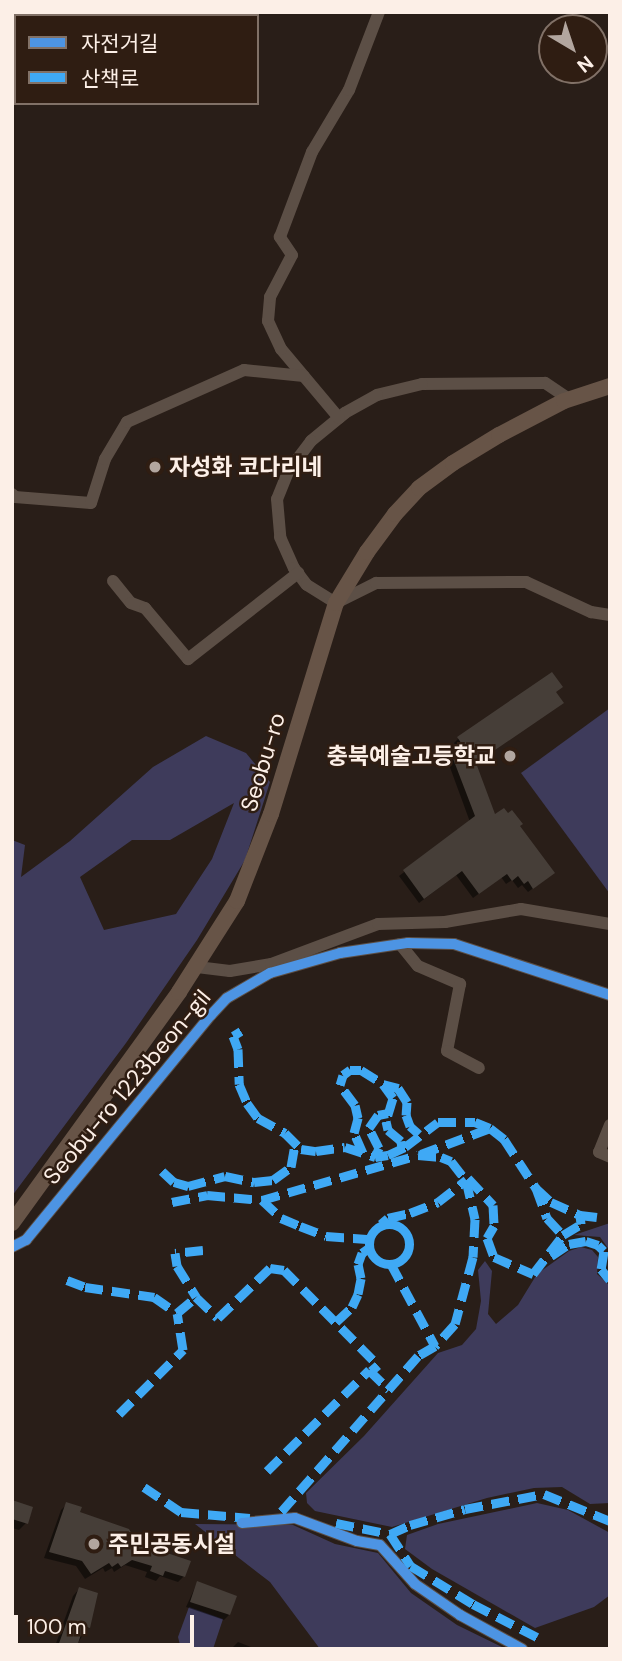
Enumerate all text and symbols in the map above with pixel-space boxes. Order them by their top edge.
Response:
legend [14,14,259,105]
north arrow [538,14,608,84]
text: 자전거길 [81,30,158,58]
text: N [572,50,599,78]
text: 산책로 [81,65,139,93]
place label: 자성화 코다리네 [169,453,323,481]
marker: 자성화 코다리네 [147,459,163,475]
street label: Seobu-ro [235,709,291,815]
place label: 충북예술고등학교 [327,742,496,770]
marker: 충북예술고등학교 [502,748,518,764]
street label: Seobu-ro 1223beon-gil [38,984,216,1190]
place label: 주민공동시설 [108,1530,235,1558]
marker: 주민공동시설 [86,1536,102,1552]
scale bar [18,1602,198,1646]
text: 100 m [27,1613,87,1641]

